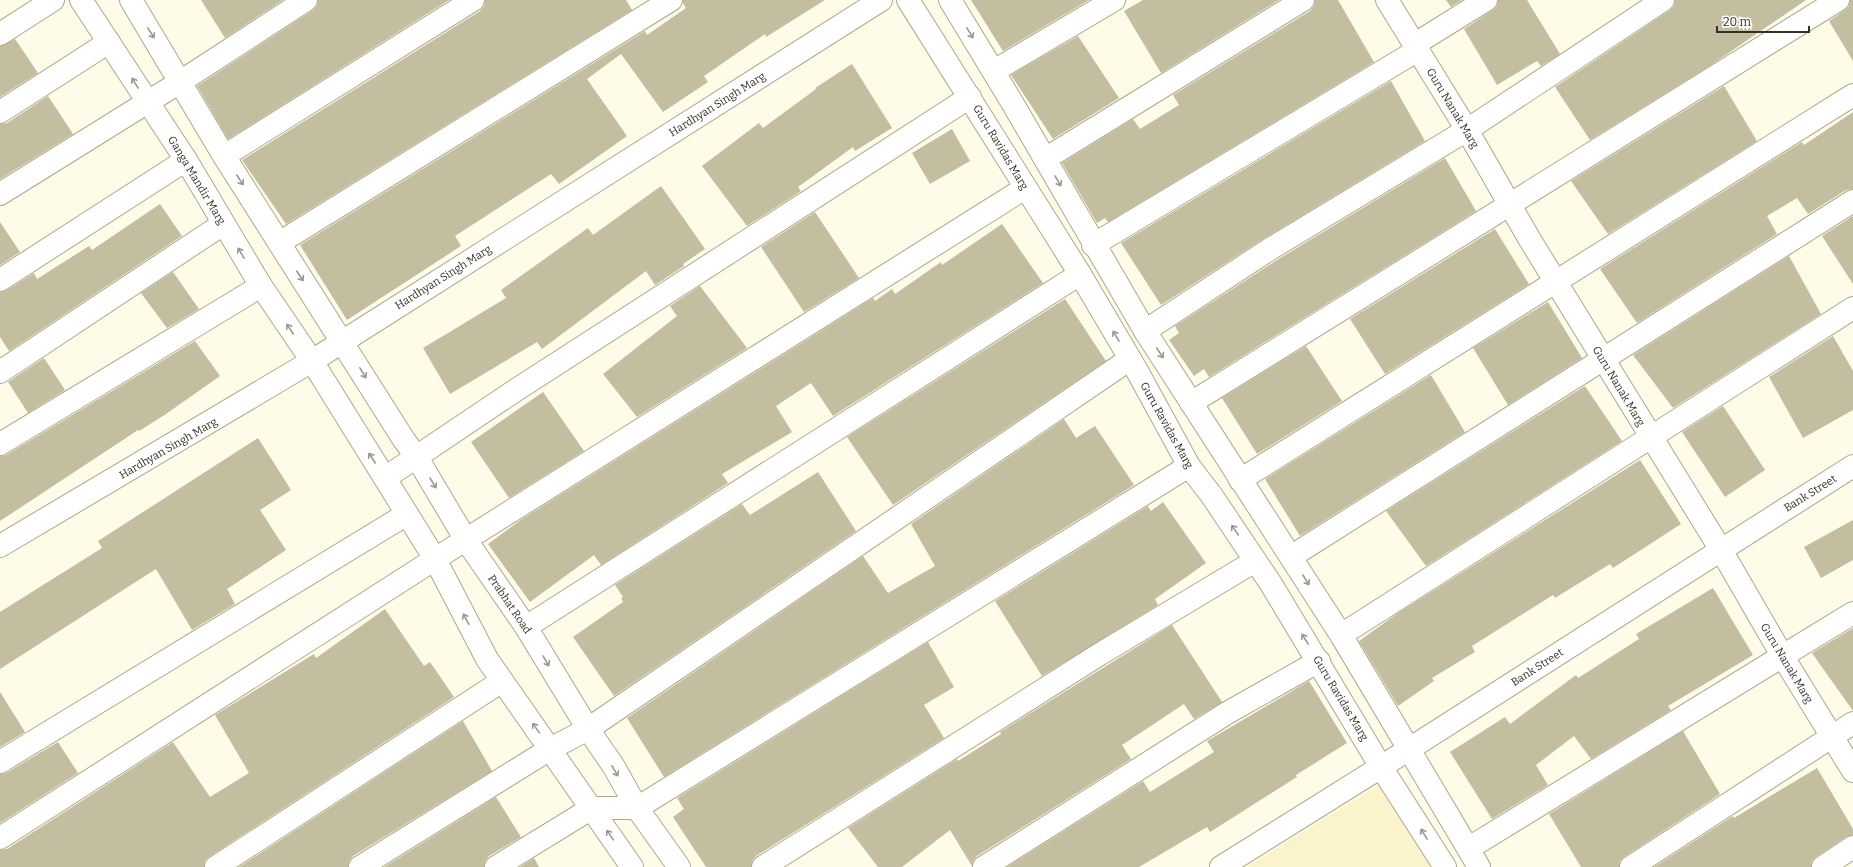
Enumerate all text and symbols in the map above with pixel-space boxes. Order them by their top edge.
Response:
scale bar [1717,8,1809,34]
text: 20 m [1723,15,1752,29]
one-way arrow [147,27,155,38]
one-way arrow [967,27,975,39]
street label: Guru Nanak Marg [1424,66,1482,151]
street label: Hardhyan Singh Marg [667,70,768,139]
one-way arrow [131,78,139,89]
street label: Guru Ravidas Marg [970,102,1031,192]
street label: Ganga Mandir Marg [165,134,228,227]
one-way arrow [237,174,245,186]
one-way arrow [1054,175,1062,187]
street label: Hardhyan Singh Marg [393,243,494,312]
one-way arrow [236,247,244,259]
one-way arrow [296,270,305,281]
one-way arrow [286,323,294,334]
one-way arrow [1112,330,1120,342]
street label: Guru Nanak Marg [1590,344,1648,429]
one-way arrow [1156,347,1164,359]
one-way arrow [359,367,367,378]
street label: Guru Ravidas Marg [1137,380,1196,471]
street label: Hardhyan Singh Marg [117,415,220,482]
one-way arrow [368,453,376,464]
street label: Bank Street [1782,472,1839,515]
one-way arrow [429,477,437,489]
one-way arrow [1231,525,1239,536]
street label: Prabhat Road [485,572,534,637]
one-way arrow [1303,574,1311,586]
one-way arrow [462,613,470,625]
street label: Guru Nanak Marg [1758,621,1816,706]
one-way arrow [1301,633,1309,645]
street label: Bank Street [1509,646,1566,689]
street label: Guru Ravidas Marg [1310,653,1371,743]
one-way arrow [542,655,550,666]
one-way arrow [531,723,540,734]
one-way arrow [612,765,620,777]
one-way arrow [1420,829,1428,840]
one-way arrow [606,830,614,841]

